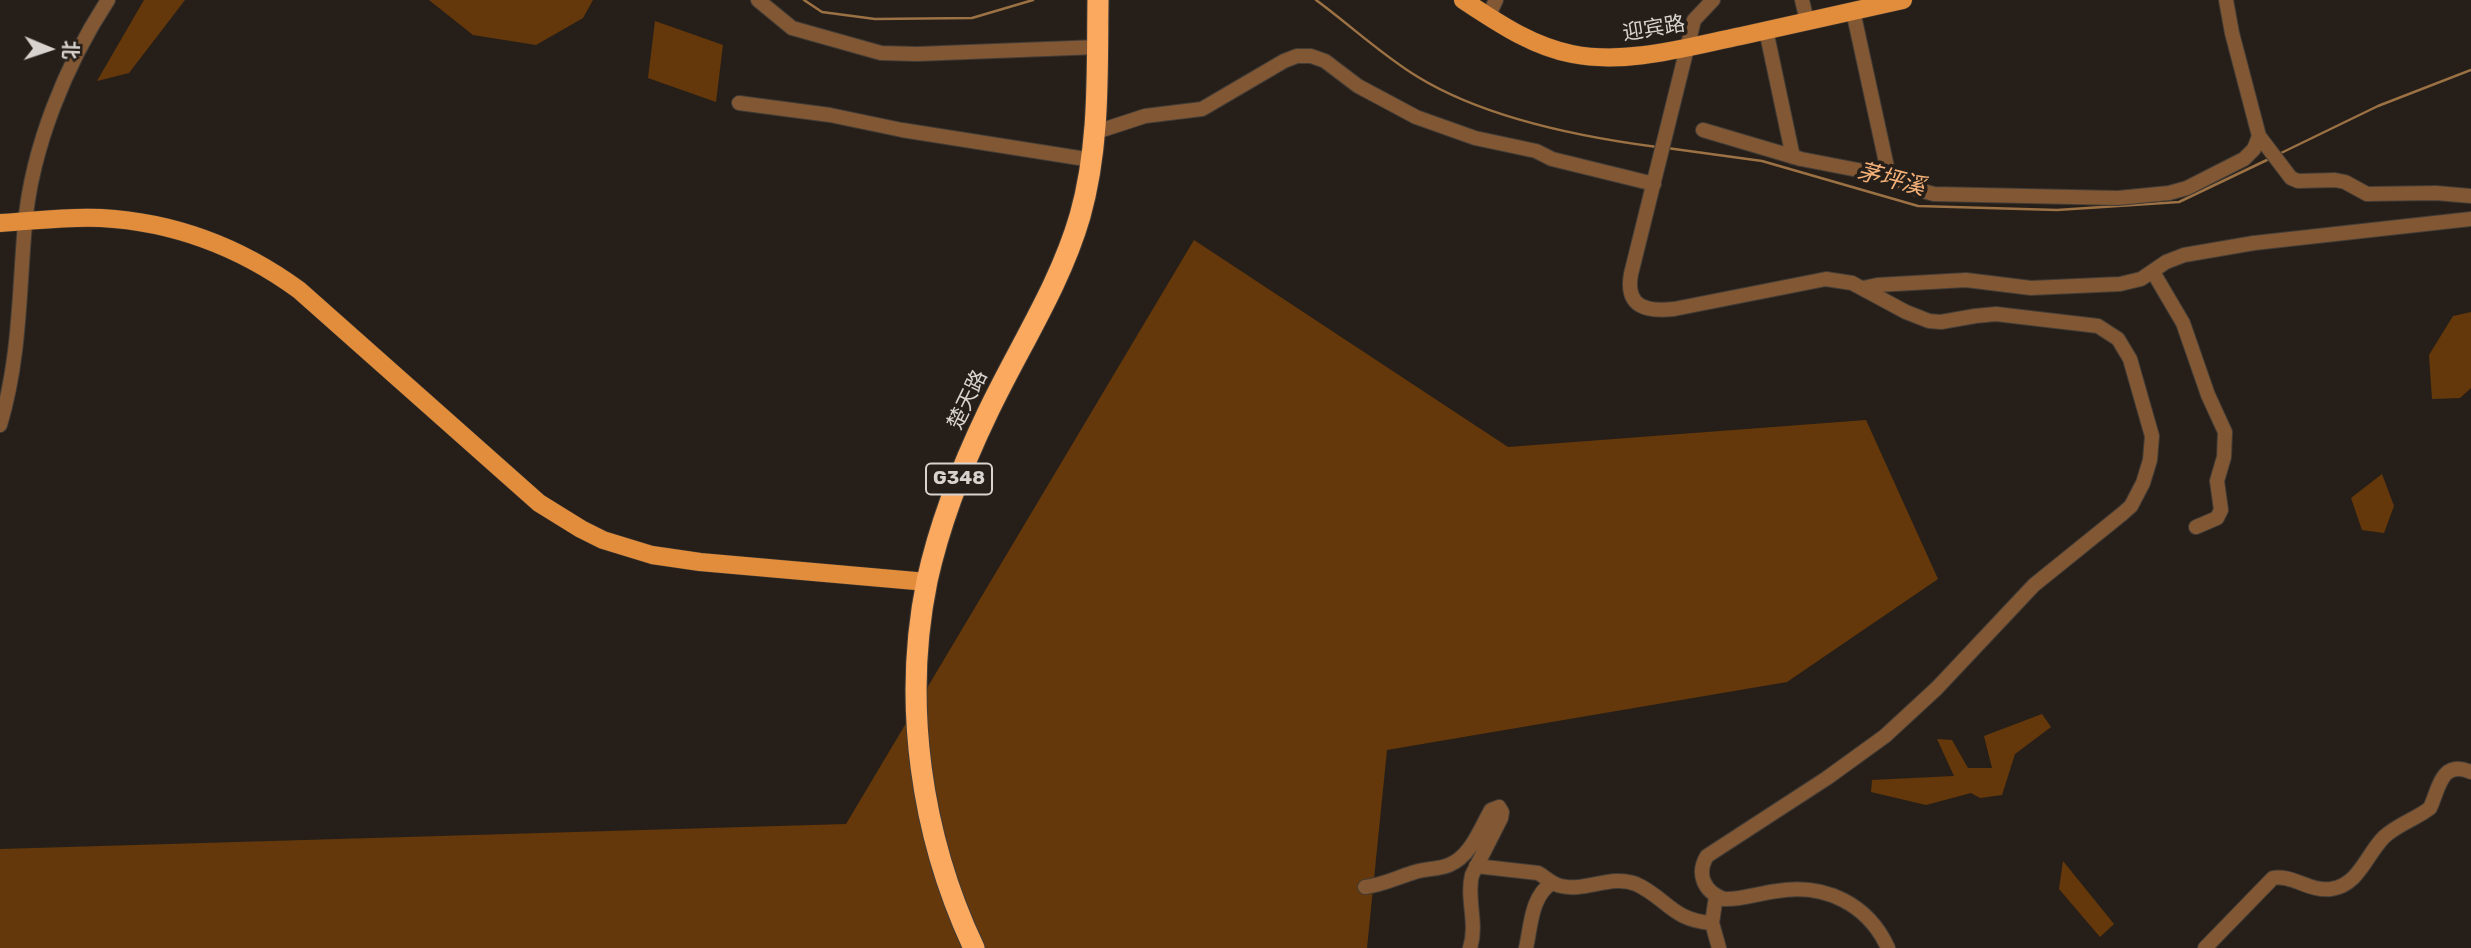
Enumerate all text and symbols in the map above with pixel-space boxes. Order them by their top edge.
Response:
street label: 迎宾路 [1621,12,1687,46]
north arrow [14,14,84,84]
text: 北 [59,40,82,60]
water label: 茅坪溪 [1854,158,1928,202]
street label: 楚天路 [943,366,993,434]
road number: G348 [926,464,992,494]

